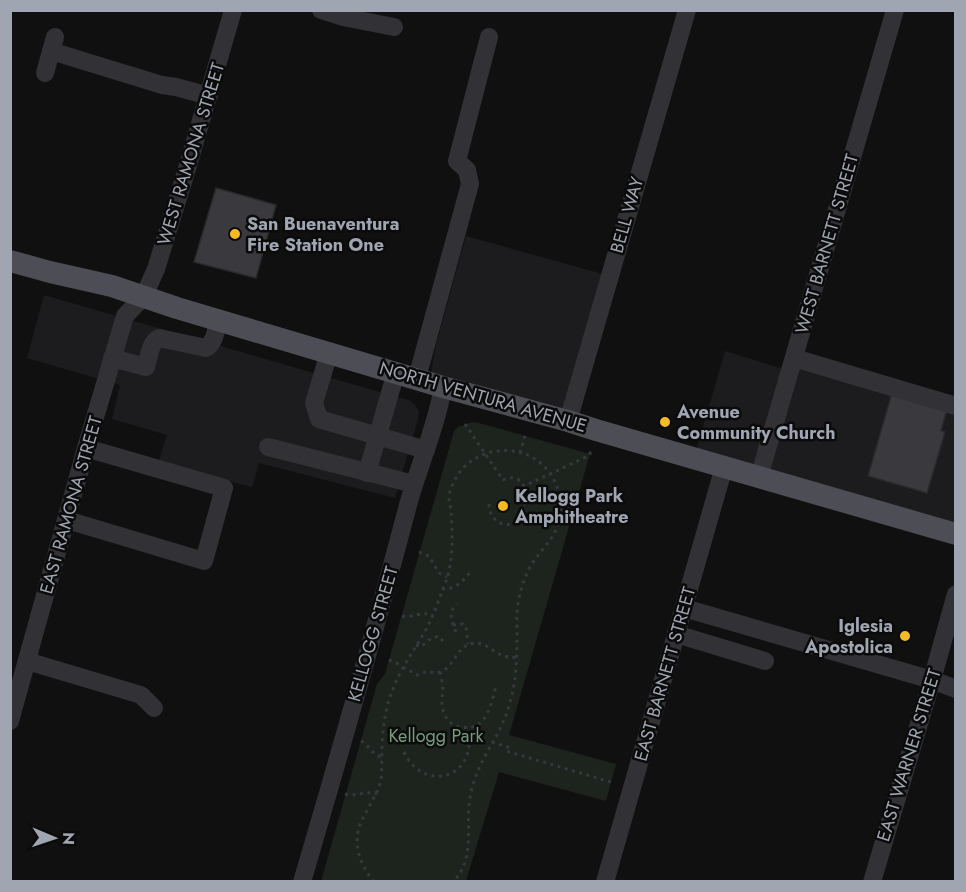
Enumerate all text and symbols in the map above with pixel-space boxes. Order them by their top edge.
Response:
street label: WEST RAMONA STREET [151,59,231,249]
street label: WEST BARNETT STREET [789,150,865,337]
street label: BELL WAY [604,173,651,256]
place label: San Buenaventura Fire Station One [247,211,399,258]
marker: San Buenaventura Fire Station One [228,227,242,241]
street label: NORTH VENTURA AVENUE [376,355,590,439]
place label: Avenue Community Church [676,399,835,446]
street label: EAST RAMONA STREET [33,412,109,597]
marker: Avenue Community Church [658,415,672,429]
place label: Kellogg Park Amphitheatre [514,483,628,530]
marker: Kellogg Park Amphitheatre [496,499,510,513]
street label: KELLOGG STREET [341,563,405,705]
street label: EAST BARNETT STREET [628,583,702,764]
place label: Iglesia Apostolica [804,613,893,660]
marker: Iglesia Apostolica [898,629,912,643]
street label: EAST WARNER STREET [870,665,948,844]
park label: Kellogg Park [388,723,484,749]
north arrow [24,808,84,868]
text: N [57,832,80,845]

